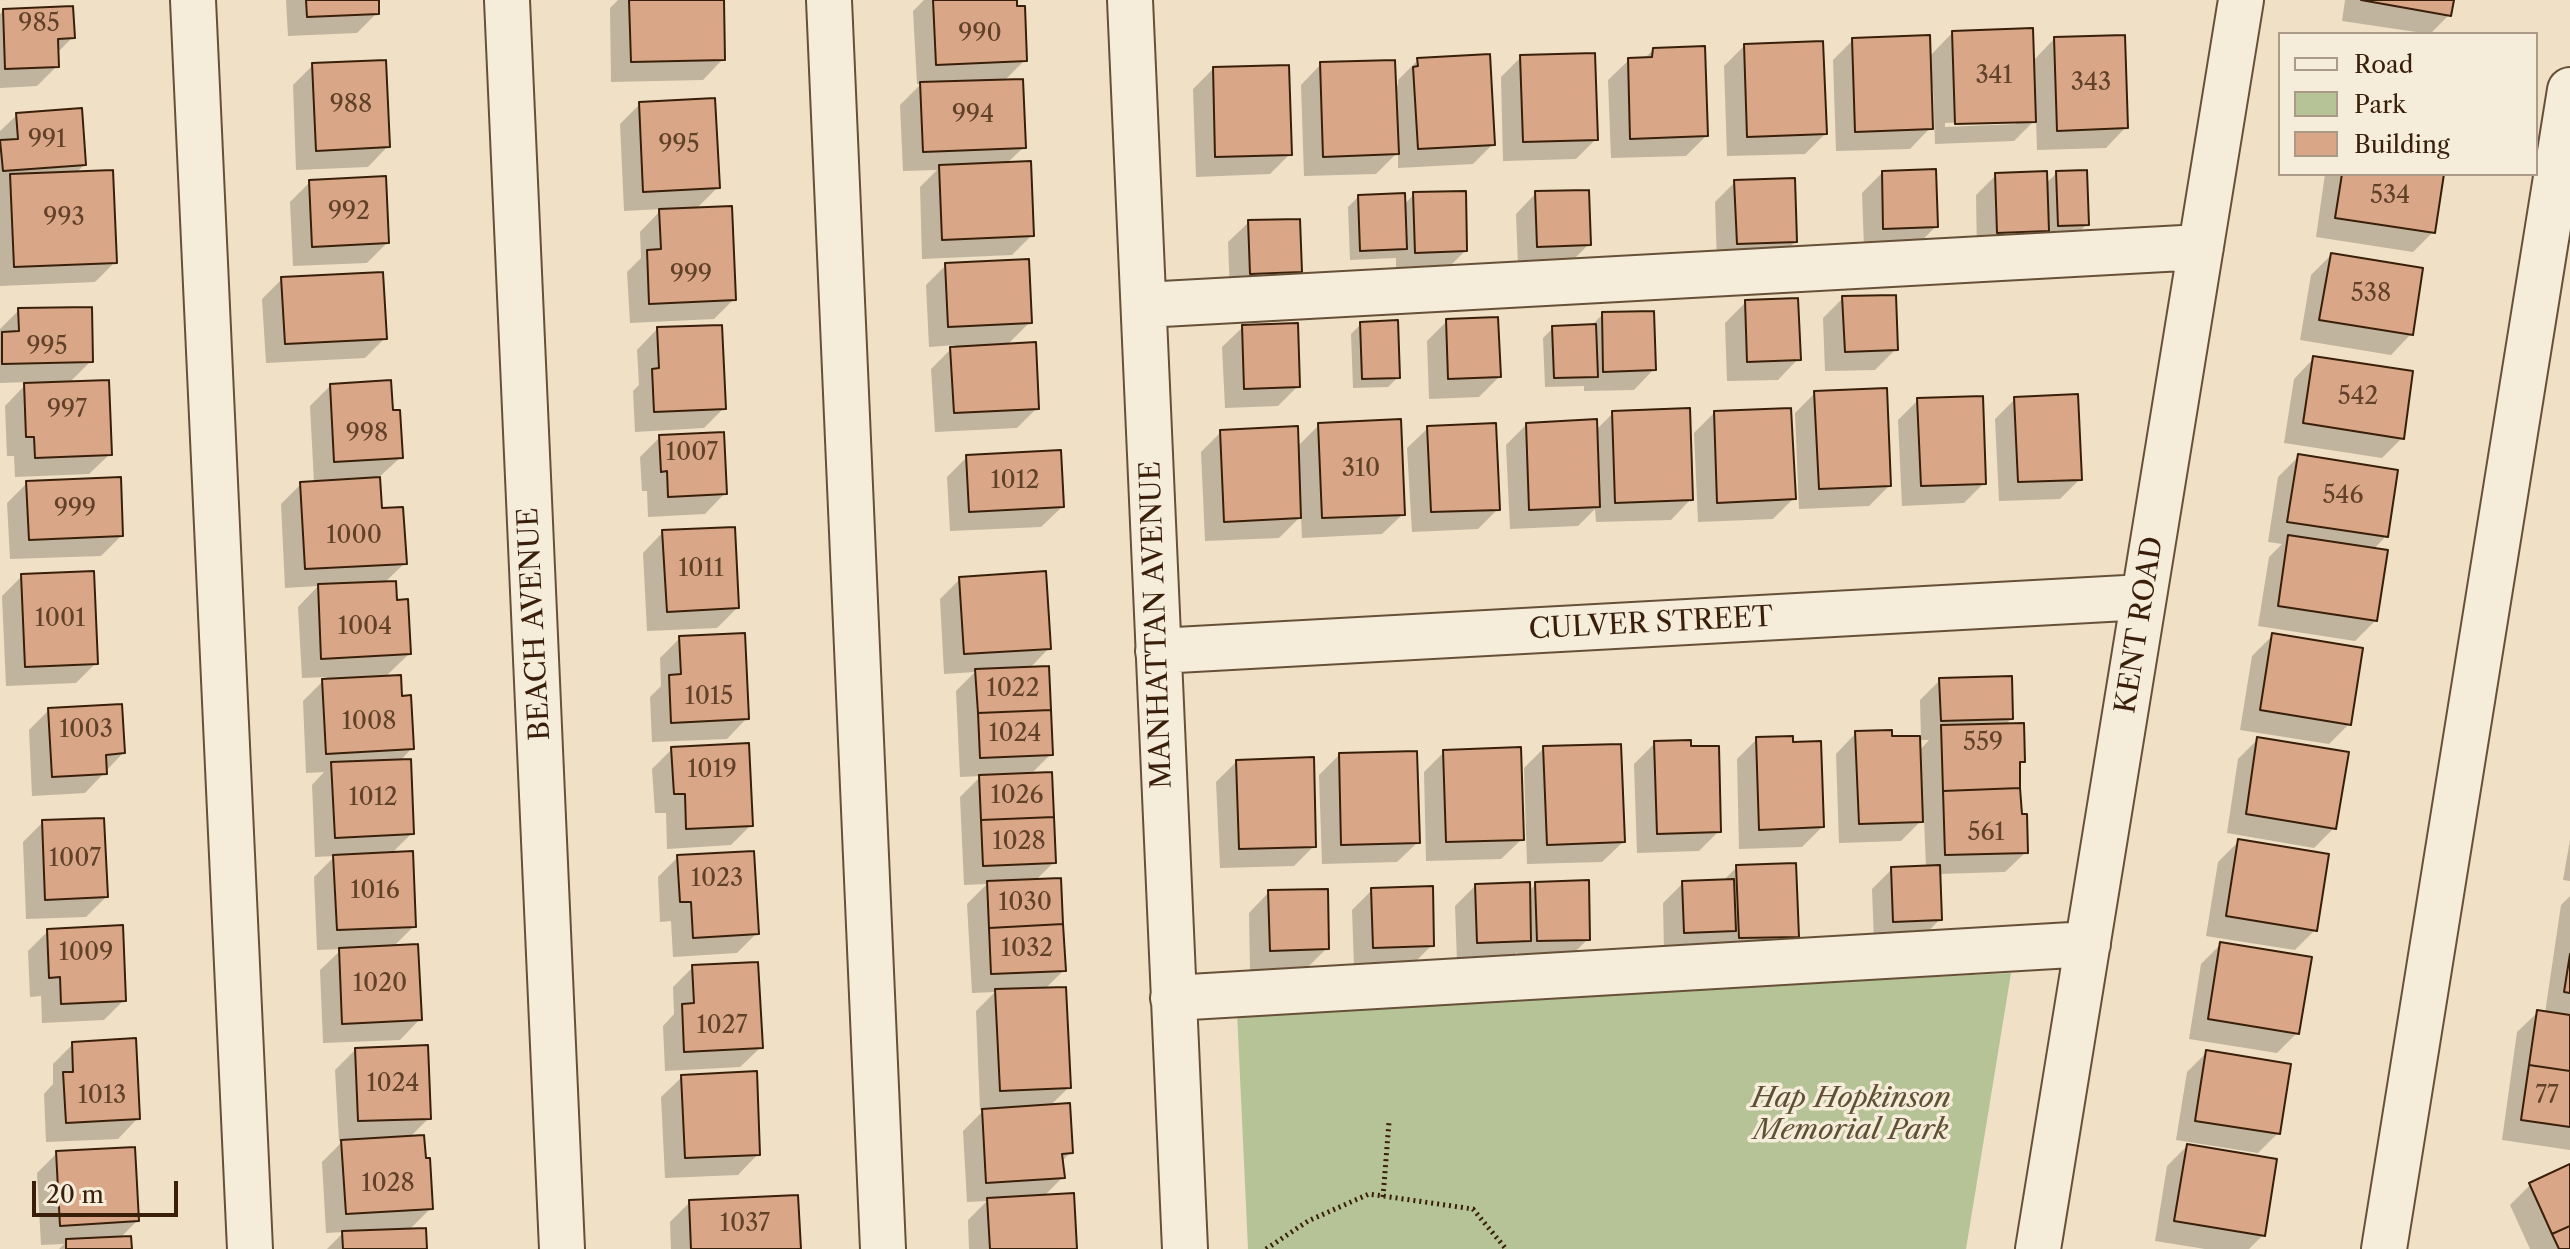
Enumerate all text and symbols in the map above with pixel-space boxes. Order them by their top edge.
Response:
house number: 985 [18,10,60,38]
house number: 990 [958,20,1002,48]
legend [2278,32,2538,176]
text: Road [2354,50,2413,79]
house number: 341 [1975,62,2013,90]
house number: 343 [2071,69,2111,97]
text: Park [2354,90,2406,119]
house number: 988 [330,91,372,119]
house number: 994 [952,101,994,129]
house number: 991 [28,126,66,154]
text: Building [2354,130,2450,159]
house number: 995 [658,131,700,159]
house number: 534 [2370,182,2410,210]
house number: 992 [328,198,370,226]
house number: 993 [43,204,85,232]
house number: 999 [670,261,712,289]
house number: 538 [2351,280,2391,308]
house number: 995 [26,333,68,361]
house number: 542 [2338,383,2378,411]
house number: 997 [47,396,87,424]
house number: 998 [346,420,388,448]
house number: 1007 [666,439,718,467]
house number: 310 [1342,455,1380,483]
street label: MANHATTAN AVENUE [1134,461,1180,789]
house number: 1012 [990,467,1040,495]
house number: 546 [2323,482,2363,510]
house number: 999 [54,495,96,523]
street label: BEACH AVENUE [512,506,558,742]
house number: 1000 [326,522,382,550]
street label: KENT ROAD [2109,534,2171,716]
house number: 1011 [678,555,724,583]
street label: CULVER STREET [1528,601,1774,647]
house number: 1001 [35,605,85,633]
house number: 1004 [338,613,392,641]
house number: 1022 [987,675,1039,703]
house number: 1015 [685,683,733,711]
house number: 1008 [342,708,396,736]
house number: 1003 [59,716,113,744]
house number: 1024 [989,720,1041,748]
house number: 559 [1963,729,2003,757]
house number: 1019 [687,756,737,784]
house number: 1026 [990,782,1044,810]
house number: 1012 [348,784,398,812]
house number: 561 [1967,819,2005,847]
house number: 1028 [992,828,1046,856]
house number: 1007 [49,845,101,873]
house number: 1023 [691,865,743,893]
house number: 1016 [350,877,400,905]
house number: 1030 [998,889,1052,917]
house number: 1032 [1001,935,1053,963]
house number: 1009 [59,939,113,967]
house number: 1020 [353,970,407,998]
house number: 1027 [697,1012,747,1040]
house number: 1024 [367,1070,419,1098]
house number: 1013 [78,1082,126,1110]
park label: Hap Hopkinson Memorial Park [1751,1082,1951,1148]
house number: 77 [2535,1082,2559,1110]
scale bar [36,1165,182,1215]
house number: 1028 [361,1170,415,1198]
text: 20 m [46,1180,104,1209]
house number: 1037 [720,1210,770,1238]

